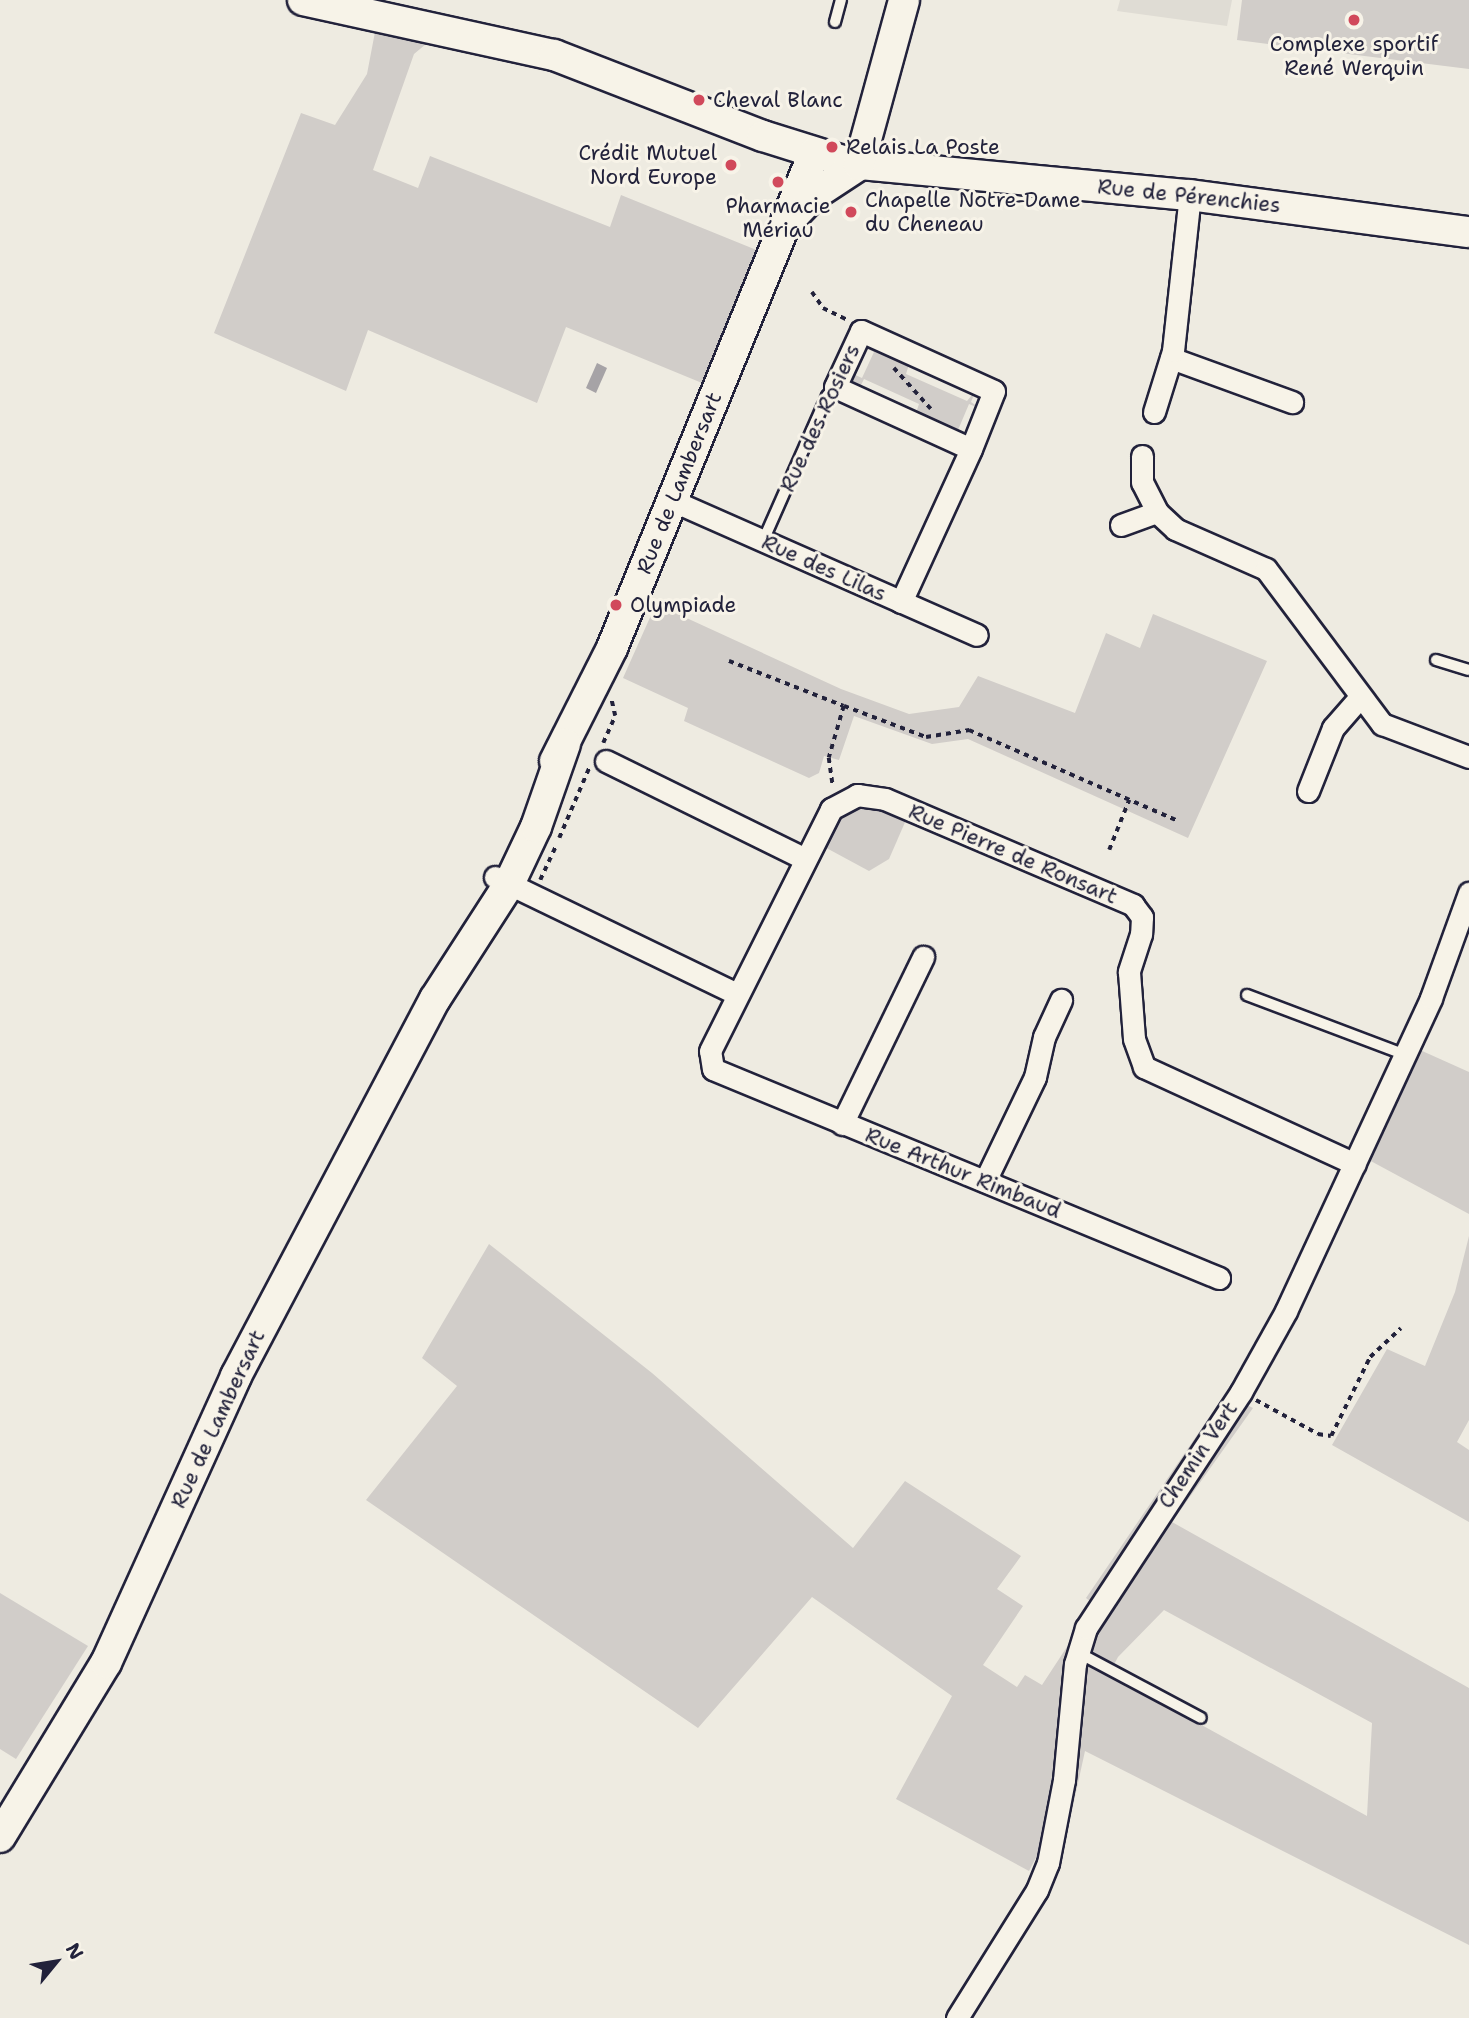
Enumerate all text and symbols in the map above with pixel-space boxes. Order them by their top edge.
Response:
marker: Complexe sportif René Werquin [1346,12,1362,28]
place label: Complexe sportif René Werquin [1270,31,1438,81]
place label: Cheval Blanc [713,87,843,113]
marker: Cheval Blanc [691,92,707,108]
place label: Relais La Poste [846,134,1000,160]
marker: Relais La Poste [824,139,840,155]
place label: Crédit Mutuel Nord Europe [578,140,717,190]
marker: Crédit Mutuel Nord Europe [723,157,739,173]
marker: Pharmacie Mériau [770,174,786,190]
street label: Rue de Pérenchies [1096,174,1282,218]
place label: Chapelle Notre-Dame du Cheneau [865,187,1081,237]
place label: Pharmacie Mériau [725,193,831,243]
marker: Chapelle Notre-Dame du Cheneau [843,204,859,220]
street label: Rue des Rosiers [775,340,865,496]
street label: Rue de Lambersart [631,388,727,578]
street label: Rue des Lilas [758,529,890,607]
place label: Olympiade [630,592,736,618]
marker: Olympiade [608,597,624,613]
street label: Rue Pierre de Ronsart [905,799,1121,909]
street label: Rue Arthur Rimbaud [862,1122,1064,1224]
street label: Rue de Lambersart [166,1326,270,1512]
street label: Chemin Vert [1153,1397,1243,1513]
north arrow [21,1927,91,1997]
text: N [60,1938,89,1964]

